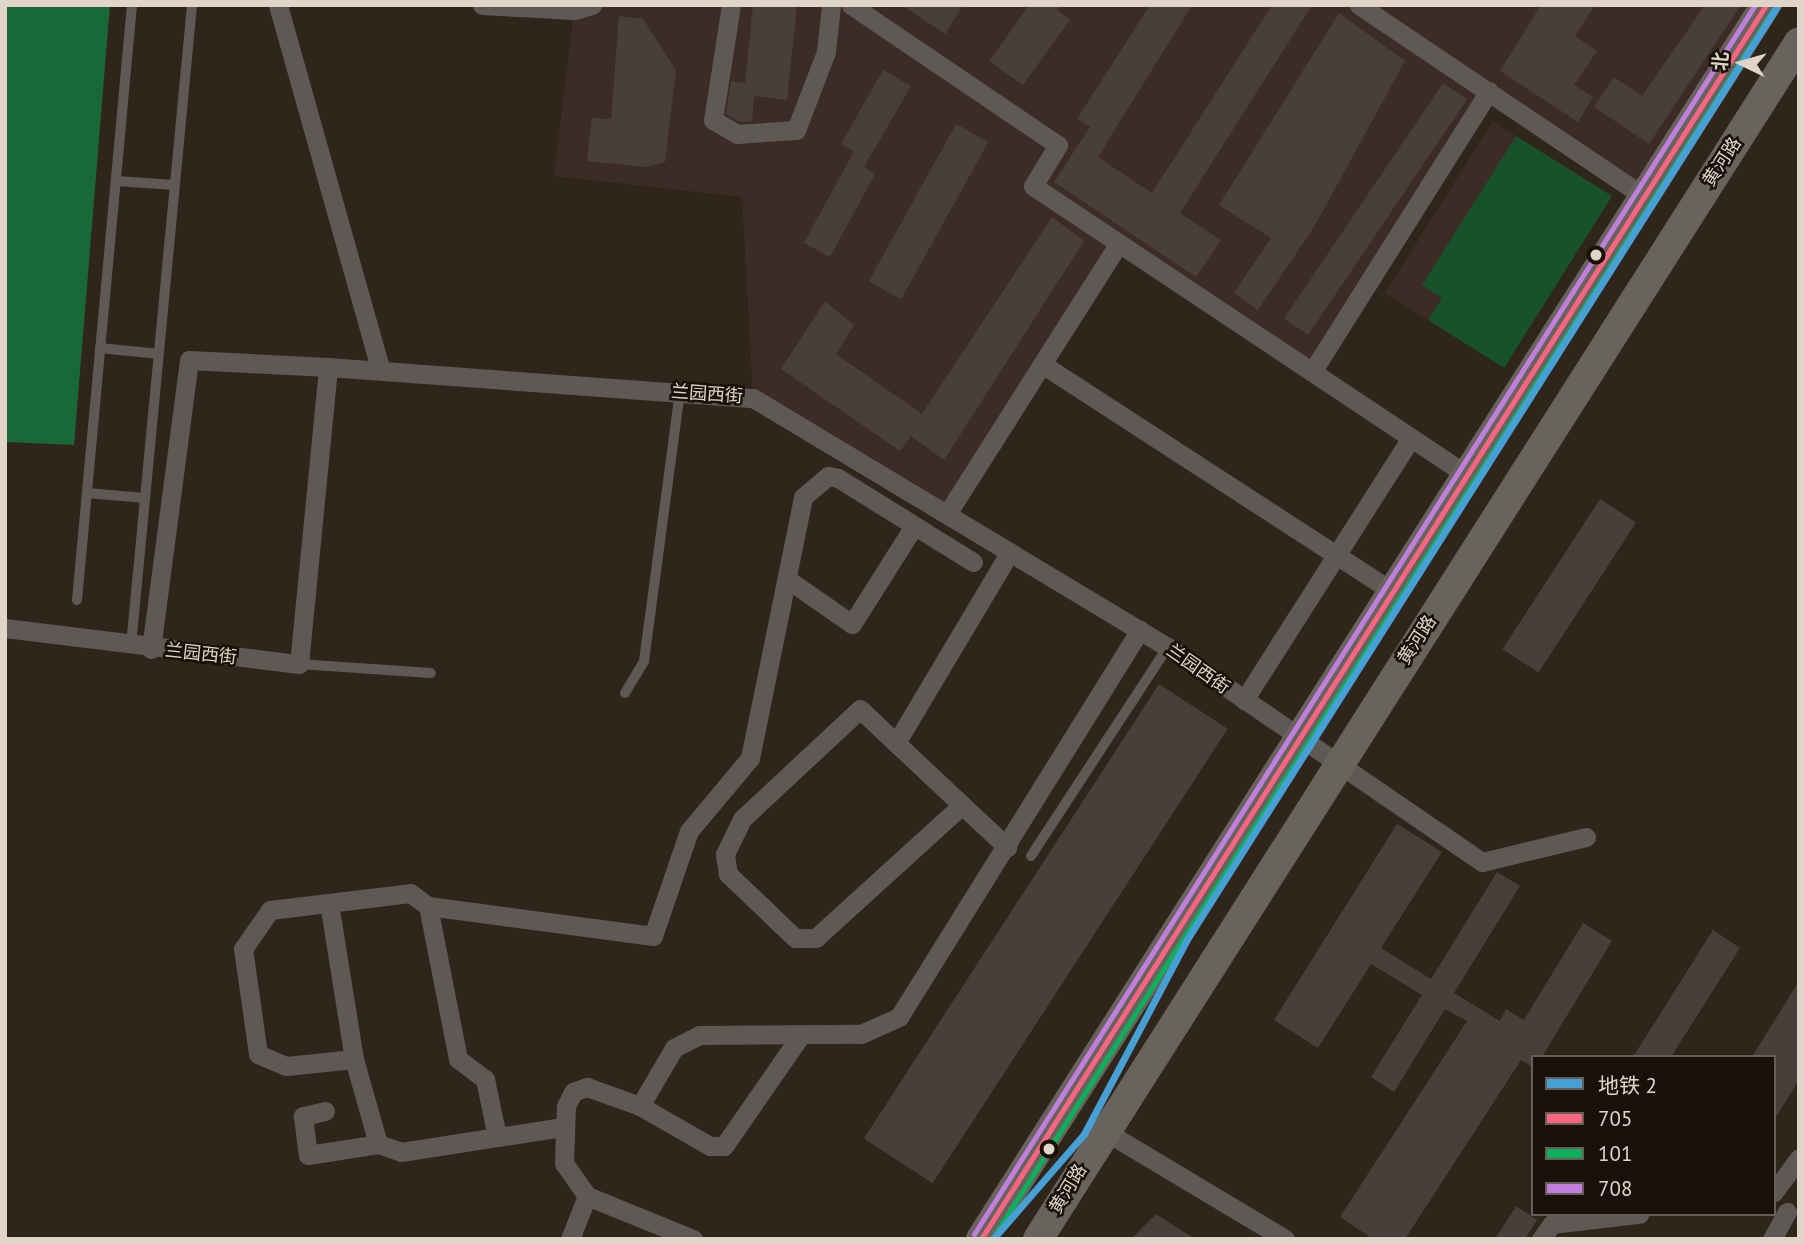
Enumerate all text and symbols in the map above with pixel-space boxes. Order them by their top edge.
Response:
north arrow [1706,28,1776,98]
text: 北 [1707,51,1733,72]
street label: 黄河路 [1698,133,1746,191]
unlabelled marker [1589,248,1603,262]
street label: 兰园西街 [670,381,744,407]
street label: 黄河路 [1393,611,1441,669]
street label: 兰园西街 [164,639,238,669]
street label: 兰园西街 [1162,640,1234,698]
legend [1531,1055,1776,1216]
text: 地铁 2 [1598,1072,1657,1099]
text: 705 [1598,1105,1632,1132]
text: 101 [1598,1140,1632,1167]
unlabelled marker [1042,1142,1056,1156]
street label: 黄河路 [1045,1160,1091,1218]
text: 708 [1598,1175,1632,1202]

